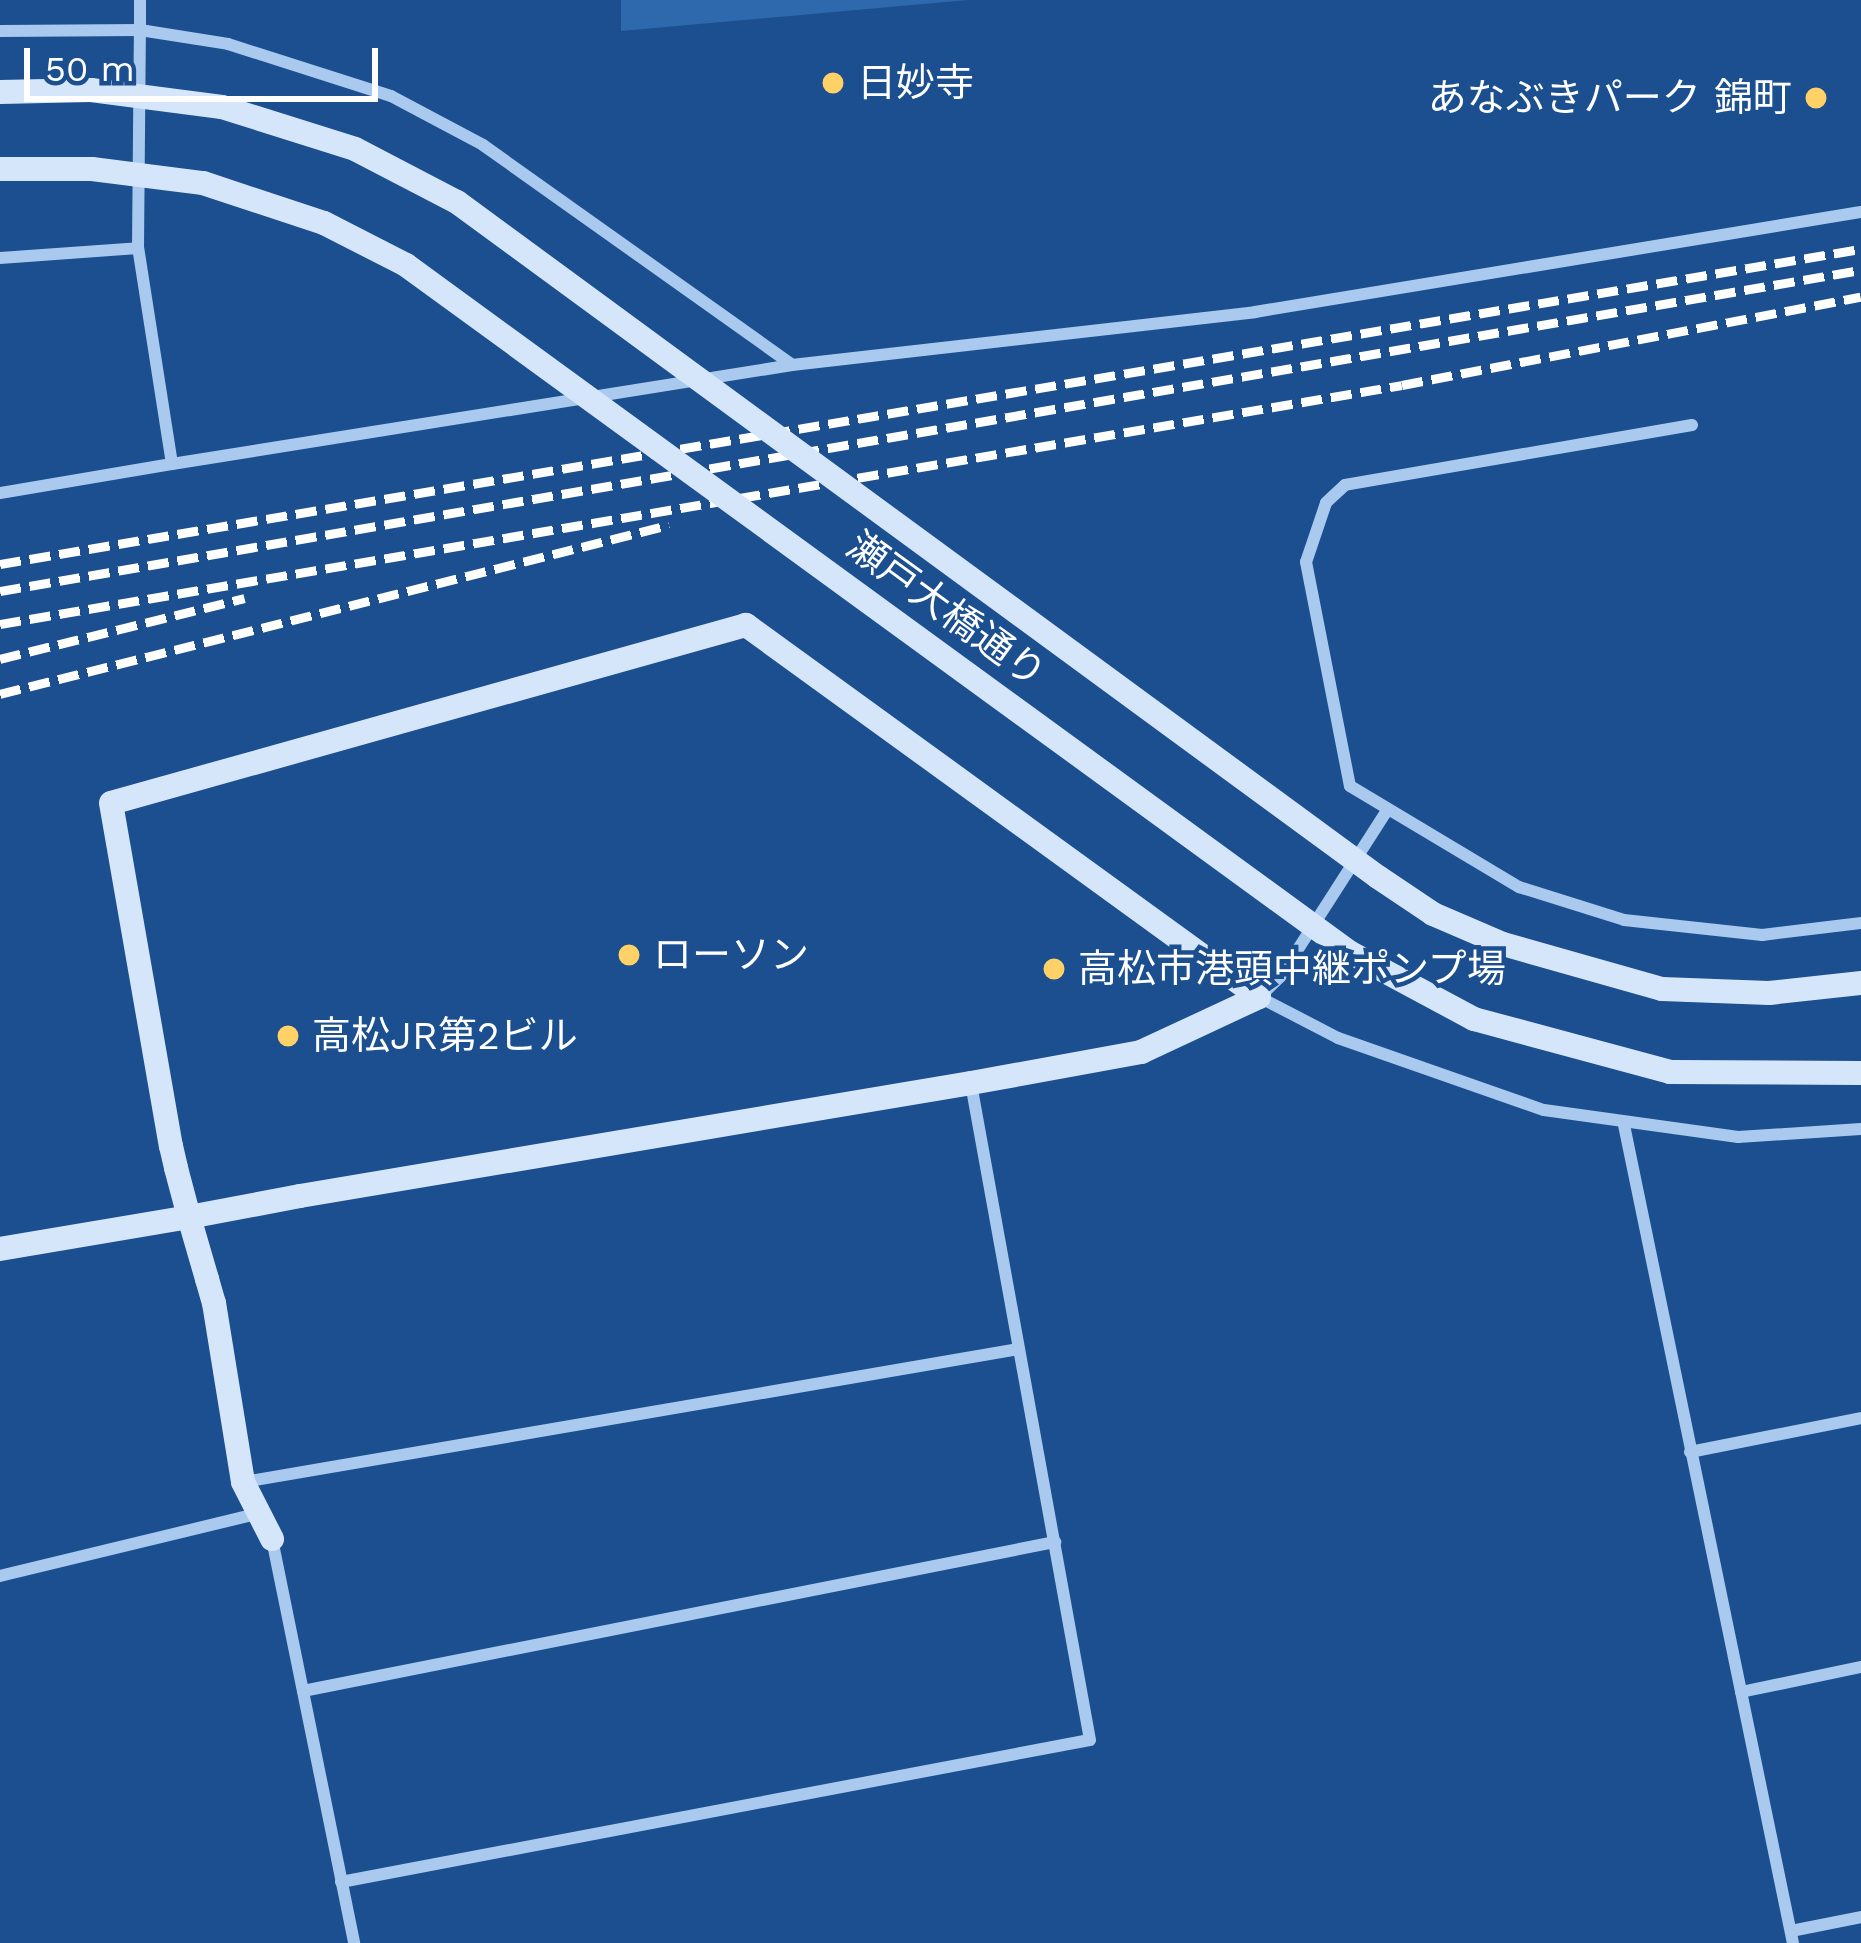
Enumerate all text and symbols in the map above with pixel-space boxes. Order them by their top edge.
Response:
scale bar [30,24,384,98]
text: 50 m [45,48,135,90]
place label: 日妙寺 [857,60,974,106]
marker: 日妙寺 [820,70,846,96]
place label: あなぶきパーク 錦町 [1428,75,1792,121]
marker: あなぶきパーク 錦町 [1803,85,1829,111]
street label: 瀬戸大橋通り [838,522,1054,698]
place label: ローソン [653,932,809,978]
marker: ローソン [616,942,642,968]
place label: 高松市港頭中継ポンプ場 [1078,946,1507,992]
marker: 高松市港頭中継ポンプ場 [1041,956,1067,982]
place label: 高松JR第2ビル [312,1013,578,1059]
marker: 高松JR第2ビル [275,1023,301,1049]

